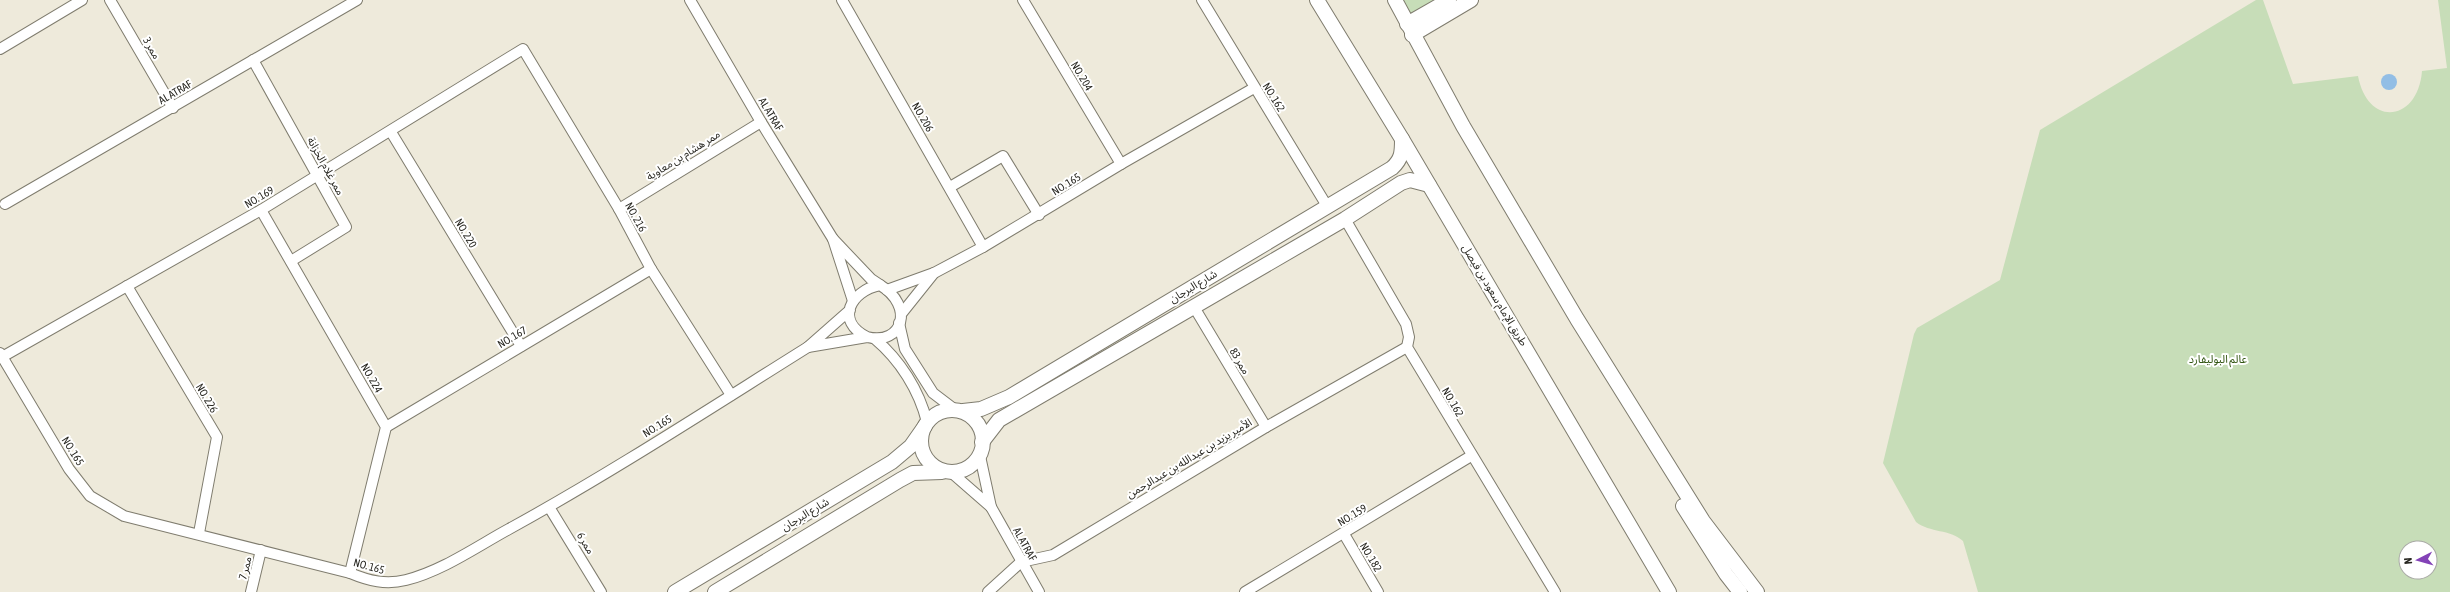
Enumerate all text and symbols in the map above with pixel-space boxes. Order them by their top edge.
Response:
street label: ممر 3 [140,35,163,62]
street label: NO. 204 [1069,59,1095,93]
street label: AL ATRAF [156,77,194,106]
street label: NO. 162 [1261,80,1287,114]
street label: AL ATRAF [757,95,786,133]
street label: NO. 206 [910,100,936,134]
street label: ممر هشام بن معاوية [644,127,723,184]
street label: ممر غلام الخزانة [303,135,347,198]
street label: NO. 165 [1049,171,1083,197]
street label: NO. 169 [242,184,276,210]
street label: NO. 216 [623,200,649,234]
street label: NO. 220 [453,216,479,250]
street label: طريق الإمام سعود بن فيصل [1458,242,1530,349]
street label: شارع البرجان [1167,267,1220,307]
street label: NO. 167 [495,324,529,350]
street label: ممر 83 [1227,346,1253,377]
park label: عالم البوليفارد [2189,353,2248,368]
street label: NO. 224 [359,361,385,395]
street label: NO. 226 [194,381,220,415]
street label: NO. 162 [1440,385,1466,419]
street label: NO. 165 [640,413,674,439]
street label: الأمير يزيد بن عبدالله بن عبدالرحمن [1124,416,1254,501]
street label: NO. 165 [60,434,86,468]
street label: شارع البرجان [779,495,832,535]
street label: NO. 159 [1335,502,1369,528]
street label: AL ATRAF [1011,525,1039,563]
street label: ممر 6 [574,530,597,557]
street label: NO. 182 [1358,540,1384,574]
north arrow [2398,540,2438,580]
street label: ممر 7 [236,555,255,581]
street label: NO. 165 [352,556,386,576]
text: N [2402,557,2414,565]

